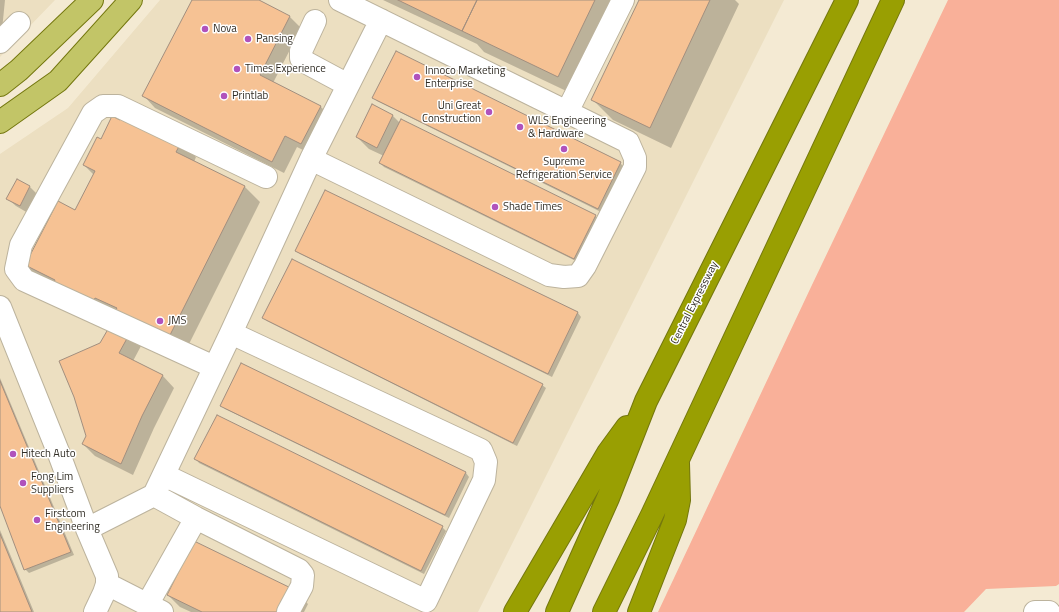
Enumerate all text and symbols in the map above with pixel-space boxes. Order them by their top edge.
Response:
place label: Nova [213,22,237,36]
marker: Nova [200,24,210,34]
place label: Pansing [256,32,293,46]
marker: Pansing [243,34,253,44]
place label: Times Experience [245,62,326,76]
marker: Times Experience [232,64,242,74]
place label: Innoco Marketing Enterprise [425,64,505,90]
marker: Innoco Marketing Enterprise [412,72,422,82]
place label: Printlab [232,89,268,103]
marker: Printlab [219,91,229,101]
place label: Uni Great Construction [422,99,481,125]
marker: Uni Great Construction [484,107,494,117]
place label: WLS Engineering & Hardware [528,114,606,140]
marker: WLS Engineering & Hardware [515,122,525,132]
marker: Supreme Refrigeration Service [559,144,569,154]
place label: Supreme Refrigeration Service [516,155,612,181]
place label: Shade Times [503,200,562,214]
marker: Shade Times [490,202,500,212]
street label: Central Expressway [669,260,721,346]
place label: JMS [168,314,186,328]
marker: JMS [155,316,165,326]
place label: Hitech Auto [21,447,75,461]
marker: Hitech Auto [8,449,18,459]
place label: Fong Lim Suppliers [31,470,74,496]
marker: Fong Lim Suppliers [18,478,28,488]
place label: Firstcom Engineering [45,507,100,533]
marker: Firstcom Engineering [32,515,42,525]

